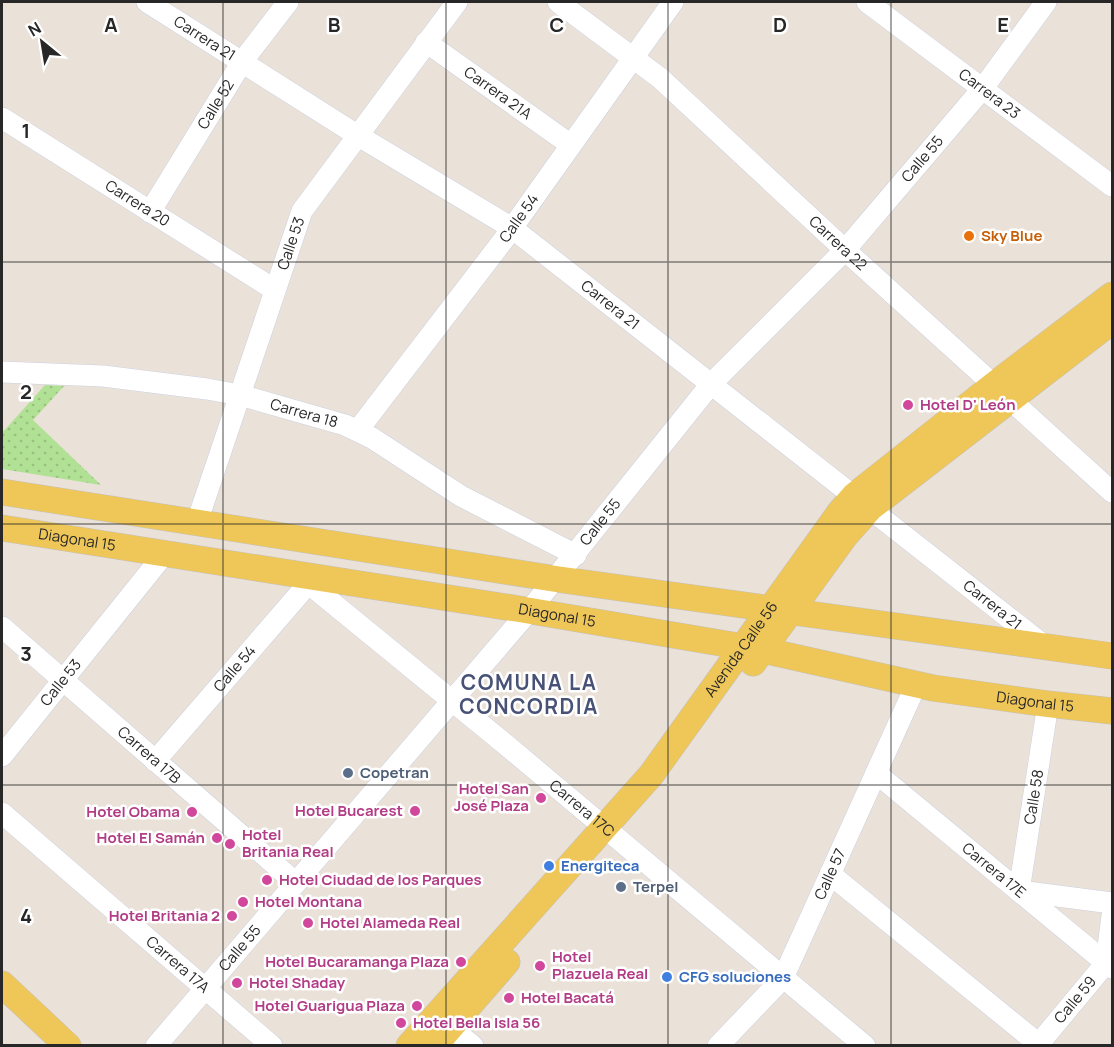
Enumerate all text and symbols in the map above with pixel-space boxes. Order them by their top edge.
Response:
text: A [104,11,118,38]
street label: Carrera 21 [170,11,240,65]
text: B [328,11,341,38]
text: C [550,11,564,38]
text: D [773,11,787,38]
text: E [997,11,1009,38]
north arrow [12,12,72,72]
text: N [24,17,45,41]
street label: Carrera 21A [460,61,537,124]
street label: Carrera 23 [955,64,1025,123]
street label: Calle 52 [192,76,239,133]
text: 1 [22,117,30,144]
street label: Calle 55 [896,131,948,187]
street label: Carrera 20 [101,175,174,231]
street label: Calle 54 [494,189,543,247]
street label: Carrera 22 [805,211,872,275]
street label: Calle 53 [272,214,309,273]
place label: Sky Blue [981,225,1042,246]
marker: Sky Blue [962,229,976,243]
street label: Carrera 21 [577,275,644,334]
text: 2 [20,378,32,405]
street label: Carrera 18 [268,393,340,432]
place label: Hotel D' León [920,394,1016,415]
marker: Hotel D' León [901,398,915,412]
street label: Calle 55 [574,494,625,550]
street label: Diagonal 15 [37,523,117,556]
street label: Carrera 21 [959,575,1027,634]
street label: Avenida Calle 56 [699,597,782,701]
street label: Diagonal 15 [517,598,597,632]
text: 3 [20,640,32,667]
street label: Calle 54 [208,640,261,696]
street label: Calle 53 [35,654,86,710]
district label: COMUNA LA CONCORDIA [459,668,599,720]
street label: Diagonal 15 [995,686,1075,717]
street label: Carrera 17B [113,721,186,788]
place label: Copetran [360,762,429,783]
marker: Copetran [341,766,355,780]
street label: Calle 58 [1019,768,1048,826]
street label: Carrera 17C [545,775,619,842]
place label: Hotel San José Plaza [454,778,529,816]
marker: Hotel San José Plaza [534,791,548,805]
place label: Hotel Bucarest [295,800,403,821]
place label: Hotel Obama [86,801,180,822]
marker: Hotel Bucarest [408,804,422,818]
marker: Hotel Obama [185,805,199,819]
place label: Hotel Britania Real [242,824,334,862]
place label: Hotel El Samán [97,827,205,848]
marker: Hotel El Samán [210,831,224,845]
marker: Hotel Britania Real [223,837,237,851]
street label: Carrera 17E [958,837,1031,903]
street label: Calle 57 [809,845,850,903]
place label: Energiteca [561,855,639,876]
marker: Energiteca [542,859,556,873]
place label: Hotel Ciudad de los Parques [279,869,482,890]
marker: Hotel Ciudad de los Parques [260,873,274,887]
place label: Terpel [633,876,678,897]
marker: Terpel [614,880,628,894]
place label: Hotel Montana [255,891,362,912]
marker: Hotel Montana [236,895,250,909]
text: 4 [20,902,32,929]
place label: Hotel Britania 2 [109,905,220,926]
marker: Hotel Britania 2 [225,909,239,923]
place label: Hotel Alameda Real [320,912,460,933]
marker: Hotel Alameda Real [301,916,315,930]
street label: Calle 55 [214,920,266,976]
street label: Carrera 17A [142,931,214,998]
place label: Hotel Plazuela Real [552,946,648,984]
place label: Hotel Bucaramanga Plaza [265,951,449,972]
marker: Hotel Bucaramanga Plaza [454,955,468,969]
marker: Hotel Plazuela Real [533,959,547,973]
place label: CFG soluciones [679,966,791,987]
marker: CFG soluciones [660,970,674,984]
street label: Calle 59 [1049,971,1101,1028]
place label: Hotel Shaday [249,972,346,993]
marker: Hotel Shaday [230,976,244,990]
place label: Hotel Bacatá [521,987,614,1008]
marker: Hotel Bacatá [502,991,516,1005]
place label: Hotel Guarigua Plaza [255,995,405,1016]
marker: Hotel Guarigua Plaza [410,999,424,1013]
place label: Hotel Bella Isla 56 [413,1012,540,1033]
marker: Hotel Bella Isla 56 [394,1016,408,1030]

